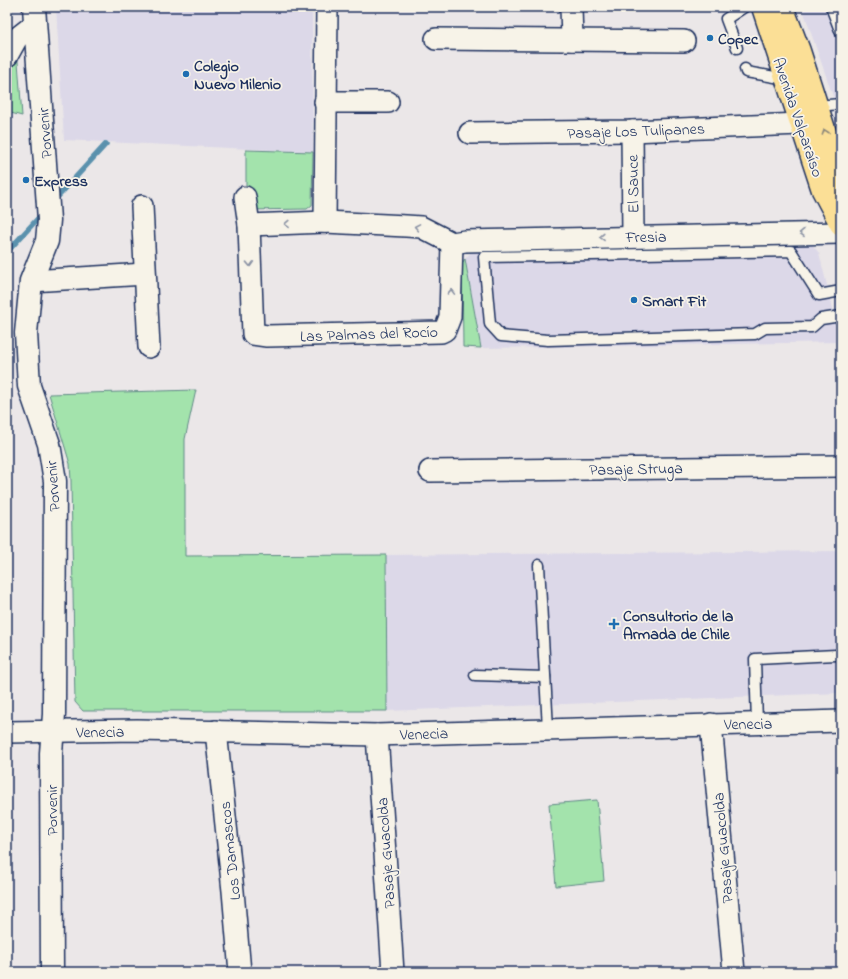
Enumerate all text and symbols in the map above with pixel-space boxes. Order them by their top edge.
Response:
place label: Copec [718,28,759,52]
marker: Copec [705,33,715,43]
place label: Colegio Nuevo Milenio [194,55,281,97]
street label: Avenida Valparaíso [765,55,829,181]
marker: Colegio Nuevo Milenio [181,69,191,79]
street label: Porvenir [32,106,60,159]
street label: Pasaje Los Tulipanes [567,118,705,146]
one-way arrow [821,128,830,135]
street label: El Sauce [621,154,647,214]
place label: Express [34,170,88,194]
marker: Express [21,175,31,185]
one-way arrow [284,219,290,228]
one-way arrow [414,224,420,232]
street label: Fresia [624,226,667,250]
one-way arrow [799,229,805,237]
one-way arrow [599,233,605,241]
one-way arrow [246,261,254,267]
one-way arrow [447,289,455,295]
place label: Smart Fit [642,290,707,314]
marker: Smart Fit [629,295,639,305]
street label: Las Palmas del Rocío [300,321,438,349]
street label: Pasaje Struga [589,457,683,483]
street label: Porvenir [40,459,68,512]
place label: Consultorio de la Armada de Chile [623,605,734,647]
marker: Consultorio de la Armada de Chile [608,618,620,630]
street label: Venecia [723,713,772,737]
street label: Venecia [75,721,124,745]
street label: Venecia [398,722,449,748]
street label: Porvenir [41,784,65,836]
street label: Pasaje Guacolda [707,791,741,904]
street label: Pasaje Guacolda [371,797,403,909]
street label: Los Damascos [214,800,248,902]

